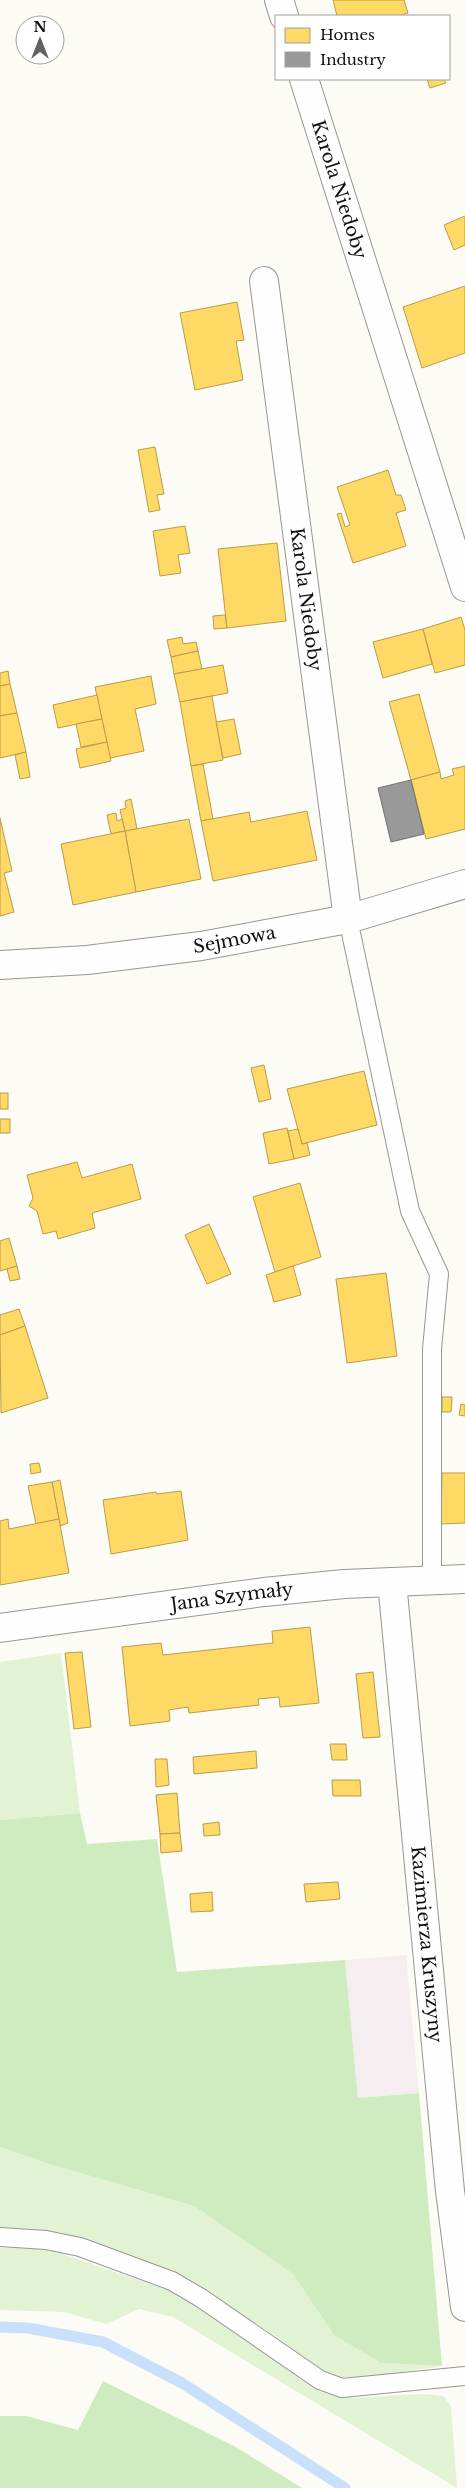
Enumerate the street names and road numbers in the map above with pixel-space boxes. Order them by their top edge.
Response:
street label: Karola Niedoby [307,117,371,262]
street label: Karola Niedoby [286,526,326,673]
street label: Sejmowa [192,922,277,958]
street label: Jana Szymały [167,1578,295,1616]
street label: Kazimierza Kruszyny [406,1845,447,2044]

